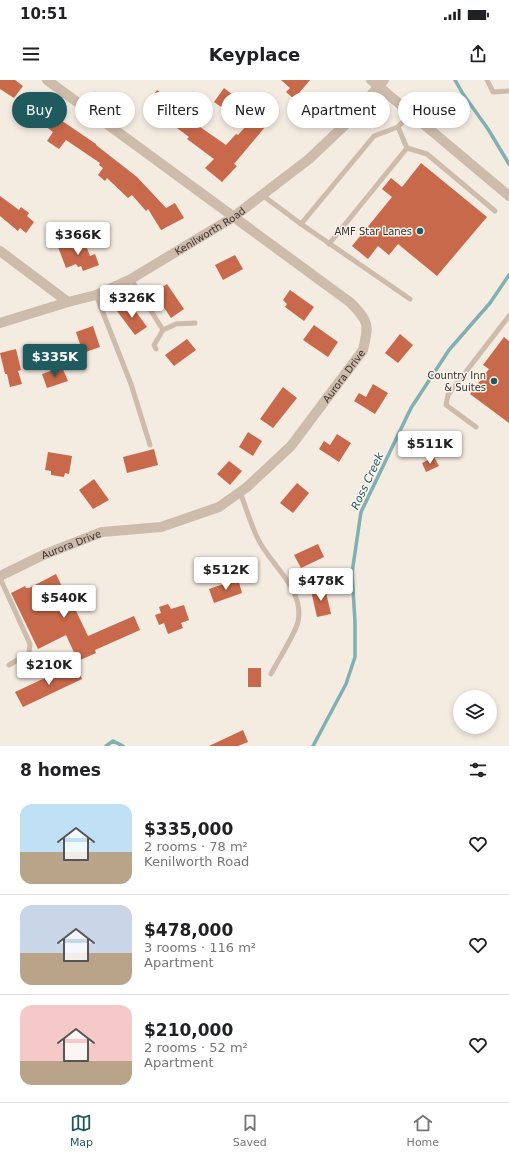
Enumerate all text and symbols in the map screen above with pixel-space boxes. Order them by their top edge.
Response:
text: 10:51 [20,5,68,23]
icon: menu [20,43,42,65]
icon: share [467,43,489,65]
text: Keyplace [209,44,300,65]
chip: Buy [12,92,67,128]
chip: Rent [75,92,135,128]
chip: Filters [143,92,213,128]
chip: New [221,92,279,128]
chip: Apartment [287,92,390,128]
chip: House [398,92,470,128]
street label: Kenilworth Road [173,205,248,257]
pin: $366K [50,222,106,256]
place label: AMF Star Lanes [335,226,412,237]
marker: AMF Star Lanes [415,226,425,236]
text: $366K [55,227,101,242]
pin: $326K [104,285,160,319]
text: $326K [109,290,155,305]
pin: $335K [27,344,83,378]
street label: Aurora Drive [321,347,367,405]
text: $335K [32,349,78,364]
place label: Country Inn & Suites [427,370,486,393]
marker: Country Inn & Suites [489,376,499,386]
pin: $511K [402,431,458,465]
text: $511K [407,436,453,451]
water label: Ross Creek [349,450,387,512]
street label: Aurora Drive [40,528,103,561]
pin: $512K [198,557,254,591]
text: $512K [203,562,249,577]
pin: $478K [293,568,349,602]
text: $478K [298,573,344,588]
pin: $540K [36,585,92,619]
text: $540K [41,590,87,605]
pin: $210K [21,652,77,686]
text: $210K [26,657,72,672]
map controls [453,690,497,734]
button: layers [453,690,497,734]
icon: filters [467,759,489,781]
text: 8 homes [20,760,101,780]
text: $335,000 [144,819,233,839]
icon: home [52,820,100,868]
icon: heart [467,833,489,855]
text: 2 rooms · 78 m² [144,839,248,854]
text: Kenilworth Road [144,854,249,869]
text: $478,000 [144,920,233,940]
icon: home [52,921,100,969]
icon: heart [467,934,489,956]
text: 3 rooms · 116 m² [144,940,256,955]
text: Apartment [144,955,214,970]
text: $210,000 [144,1020,233,1040]
icon: home [52,1021,100,1069]
icon: heart [467,1034,489,1056]
text: 2 rooms · 52 m² [144,1040,248,1055]
text: Apartment [144,1055,214,1070]
tab: Map [70,1112,93,1149]
tab: Saved [233,1112,267,1149]
tab: Home [407,1112,439,1149]

